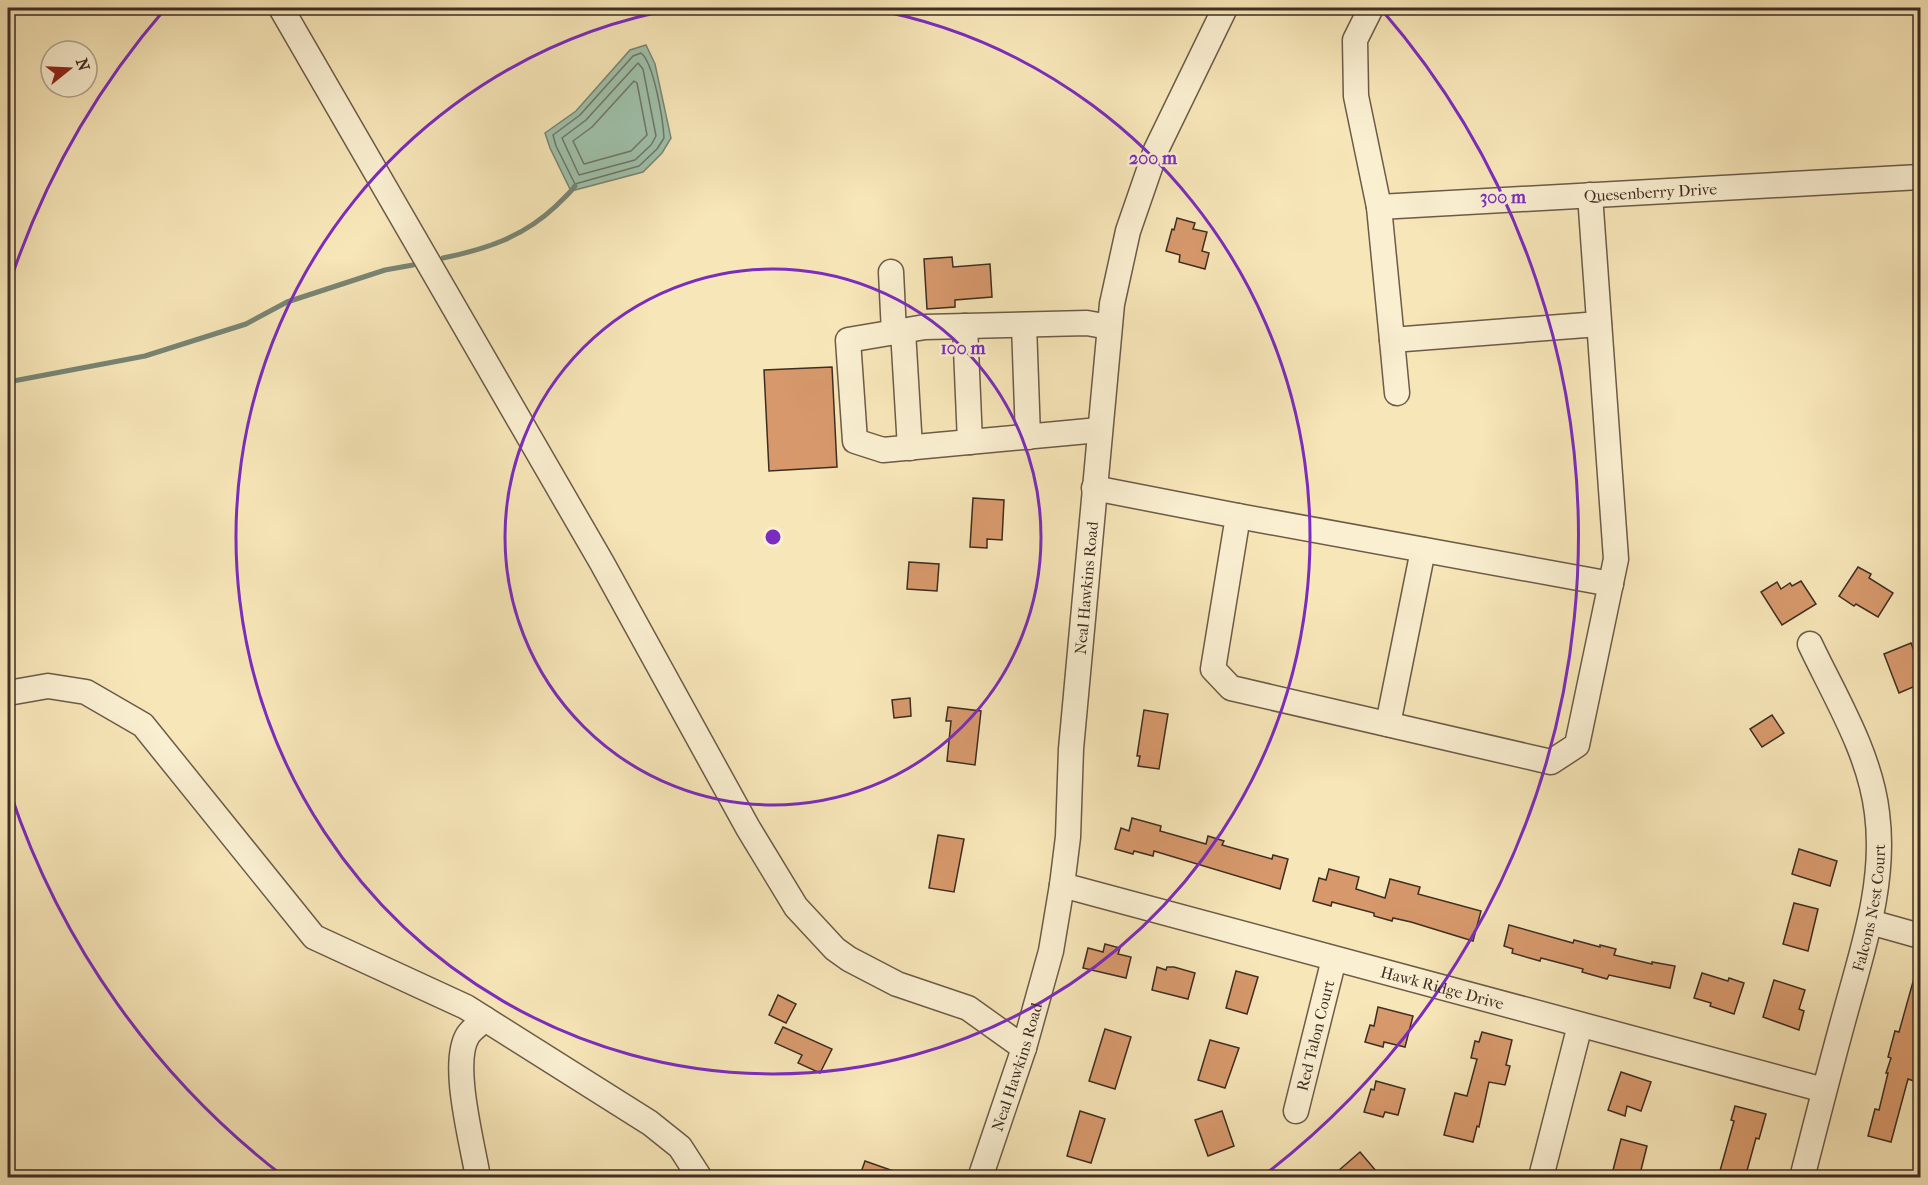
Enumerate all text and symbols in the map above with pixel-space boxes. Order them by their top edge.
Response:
north arrow [39,39,99,99]
text: N [72,56,94,74]
text: 200 m [1129,148,1178,169]
street label: Quesenberry Drive [1584,179,1718,206]
text: 300 m [1480,187,1527,208]
text: 100 m [940,338,987,359]
street label: Neal Hawkins Road [1071,520,1102,655]
centre of rings [763,527,783,547]
street label: Falcons Nest Court [1848,844,1889,973]
street label: Hawk Ridge Drive [1379,962,1506,1014]
street label: Red Talon Court [1292,978,1338,1093]
street label: Neal Hawkins Road [988,1000,1046,1134]

